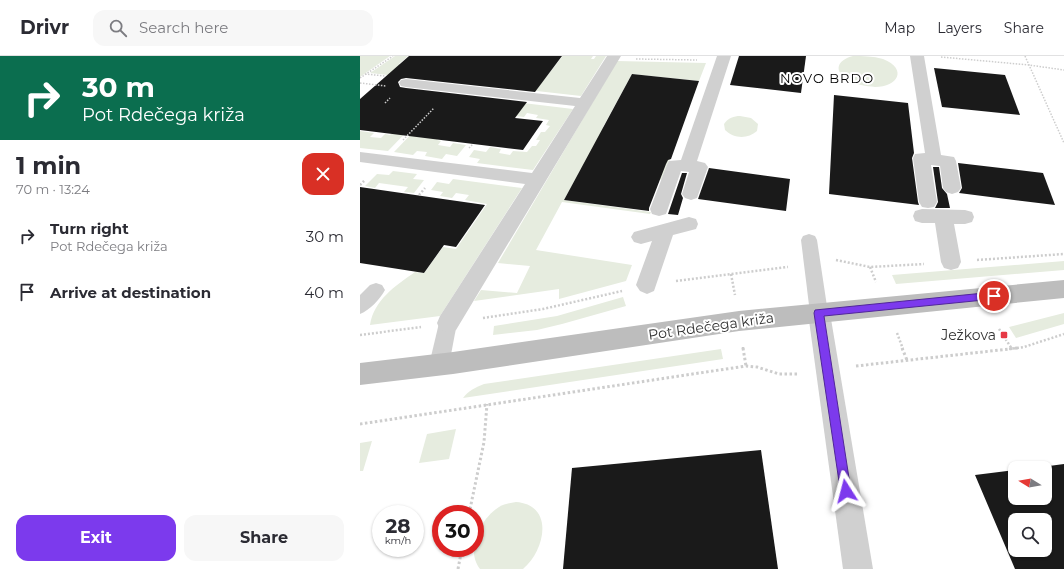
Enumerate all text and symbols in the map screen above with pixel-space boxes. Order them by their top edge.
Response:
search box [93,10,373,46]
text: Drivr [20,16,69,39]
icon: search [107,17,129,39]
text: Search here [139,18,228,37]
text: Map [884,19,915,37]
text: Layers [937,19,982,37]
text: Share [1004,19,1044,37]
text: 30 m [82,70,155,104]
district label: NOVO BRDO [780,70,874,86]
icon: right [16,72,68,124]
text: Pot Rdečega križa [82,104,245,126]
text: 1 min [16,151,81,180]
button: close [302,153,344,195]
text: 70 m · 13:24 [16,181,90,197]
text: Turn right [50,219,129,238]
icon: right [16,225,38,247]
text: 30 m [306,227,344,246]
text: Pot Rdečega križa [50,238,168,254]
pin [977,279,1011,313]
icon: arrive [16,281,38,303]
text: Arrive at destination [50,283,211,302]
text: 40 m [304,283,344,302]
icon: arrive [983,285,1005,307]
street label: Pot Rdečega križa [647,308,775,344]
place label: Ježkova [940,326,996,344]
marker: Ježkova [999,330,1009,340]
north arrow [1008,461,1052,505]
map controls [1008,461,1052,557]
position arrow [825,470,867,512]
speed limit sign: 30 [432,505,484,557]
button: search [1008,513,1052,557]
text: 28 [386,514,411,538]
button: Exit [16,515,176,561]
button: Share [184,515,344,561]
text: km/h [385,534,411,547]

